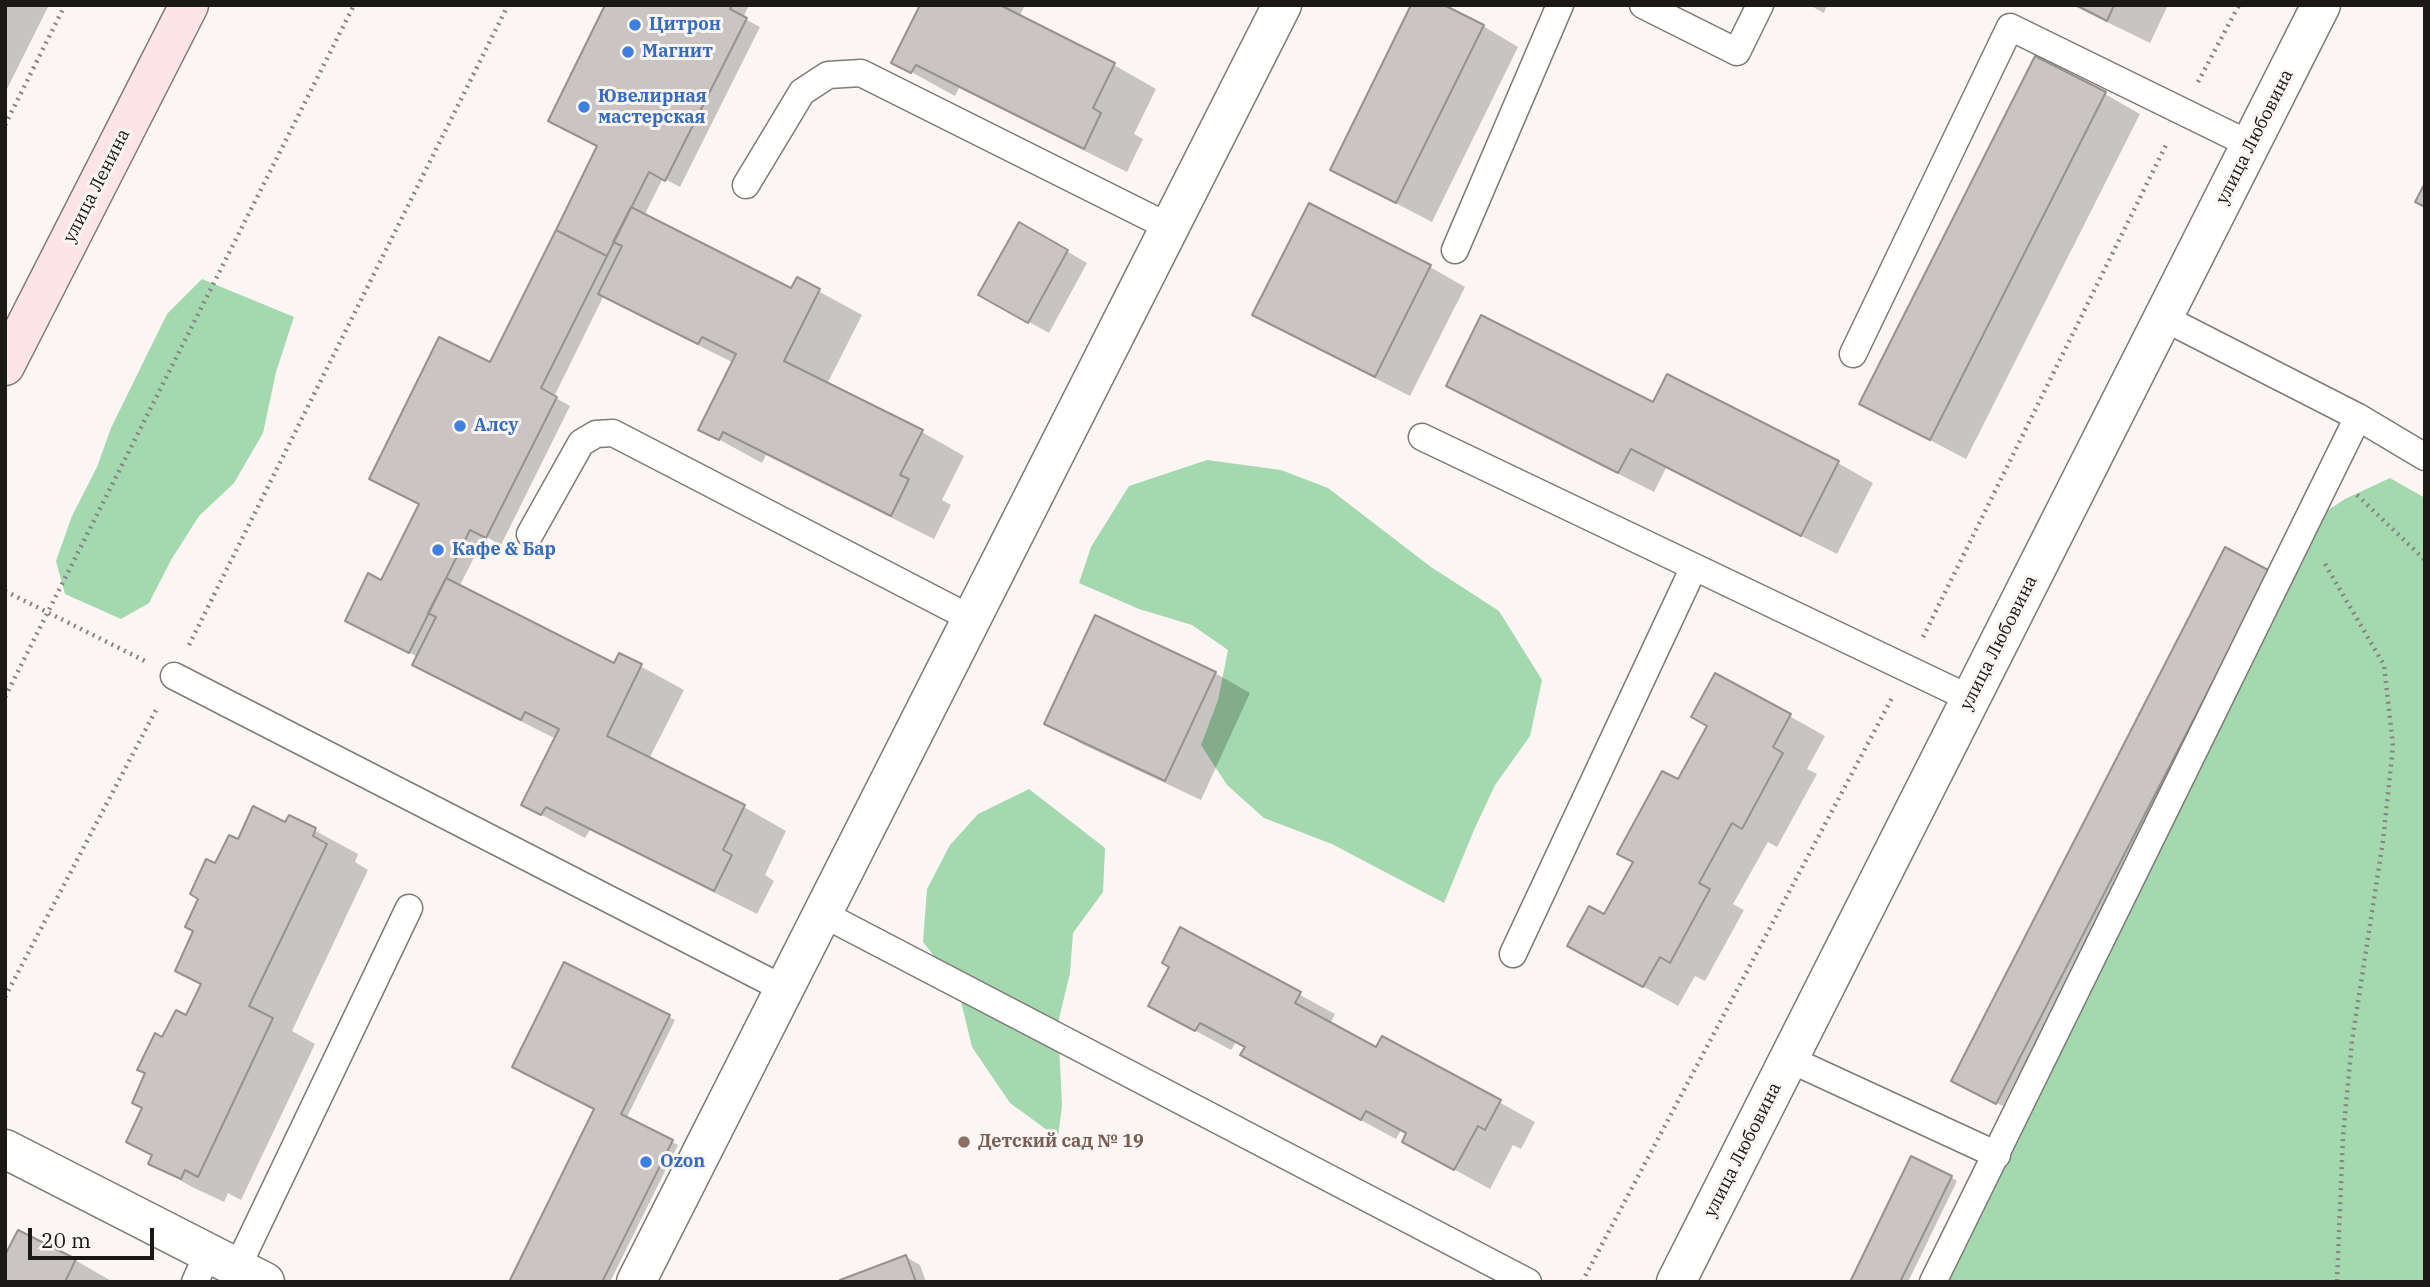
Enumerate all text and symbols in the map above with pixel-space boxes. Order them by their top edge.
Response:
place label: Цитрон [649,14,721,36]
marker: Цитрон [627,17,643,33]
place label: Магнит [642,41,713,63]
marker: Магнит [620,44,636,60]
street label: улица Любовина [2212,66,2298,208]
place label: Ювелирная мастерская [598,86,707,128]
marker: Ювелирная мастерская [576,99,592,115]
street label: улица Ленина [59,125,135,247]
place label: Алсу [474,415,519,437]
marker: Алсу [452,418,468,434]
place label: Кафе & Бар [452,539,556,561]
marker: Кафе & Бар [430,542,446,558]
street label: улица Любовина [1956,572,2042,714]
street label: улица Любовина [1700,1079,1786,1221]
place label: Детский сад № 19 [978,1131,1144,1153]
marker: Детский сад № 19 [956,1134,972,1150]
place label: Ozon [660,1151,705,1173]
marker: Ozon [638,1154,654,1170]
scale bar [32,1214,158,1258]
text: 20 m [41,1226,91,1254]

